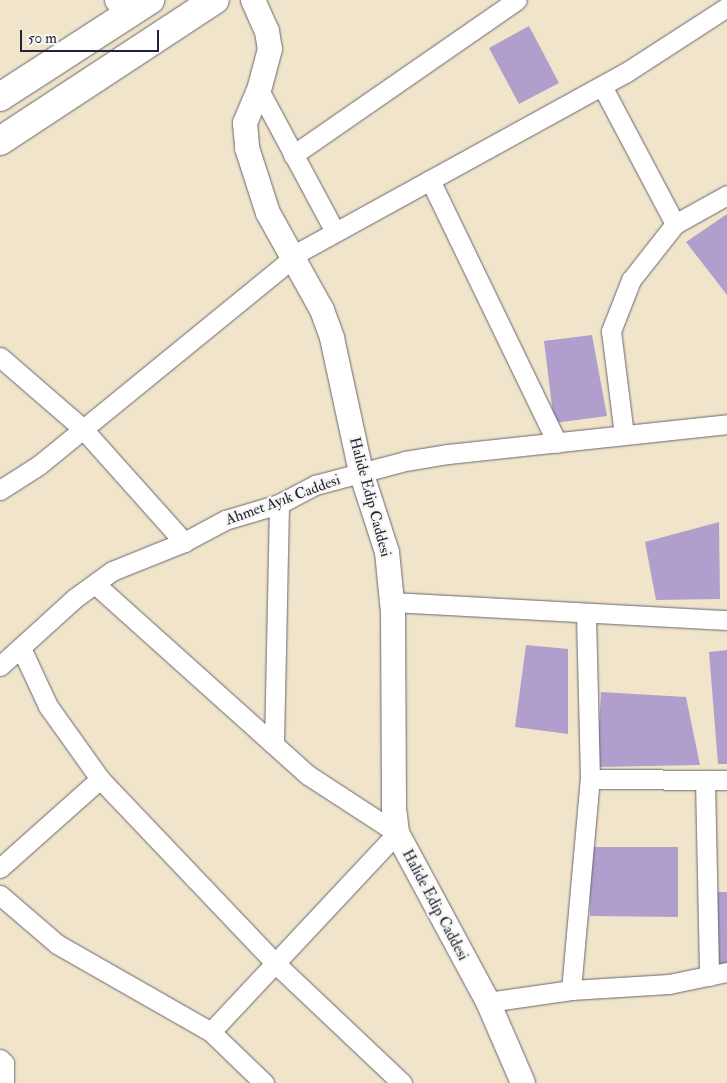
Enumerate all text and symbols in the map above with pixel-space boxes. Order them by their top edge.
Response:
scale bar [22,20,161,52]
text: 50 m [28,29,57,48]
street label: Halide Edip Caddesi [345,435,395,559]
street label: Ahmet Ayık Caddesi [223,471,343,529]
street label: Halide Edip Caddesi [398,846,472,964]

